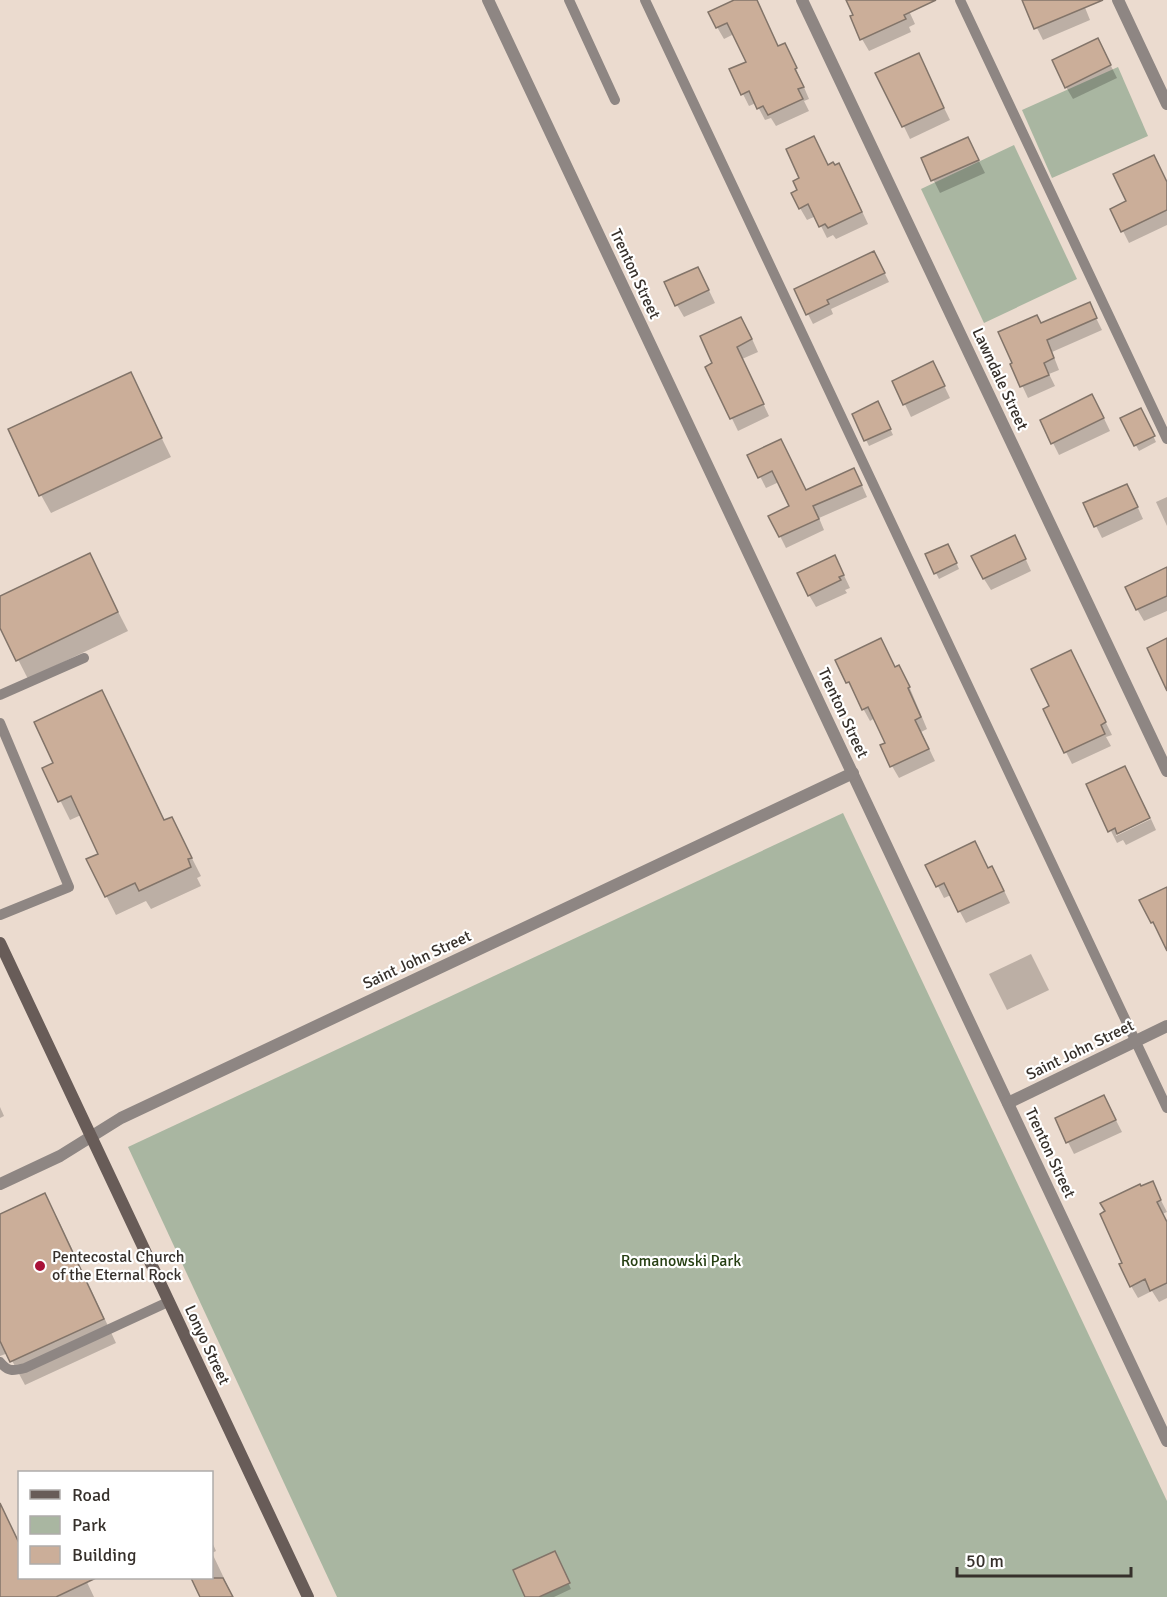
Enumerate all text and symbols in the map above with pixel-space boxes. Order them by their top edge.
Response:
street label: Trenton Street [605,226,665,323]
street label: Lawndale Street [968,325,1033,434]
street label: Trenton Street [813,665,873,762]
street label: Saint John Street [360,926,475,994]
street label: Saint John Street [1023,1015,1137,1085]
street label: Trenton Street [1020,1105,1080,1202]
place label: Pentecostal Church of the Eternal Rock [52,1247,185,1285]
park label: Romanowski Park [621,1251,741,1271]
marker: Pentecostal Church of the Eternal Rock [33,1259,47,1273]
street label: Lonyo Street [180,1302,234,1388]
legend [18,1471,213,1579]
text: Road [72,1484,111,1506]
text: Park [72,1514,107,1536]
scale bar [957,1540,1131,1578]
text: Building [72,1544,136,1566]
text: 50 m [966,1550,1004,1572]

